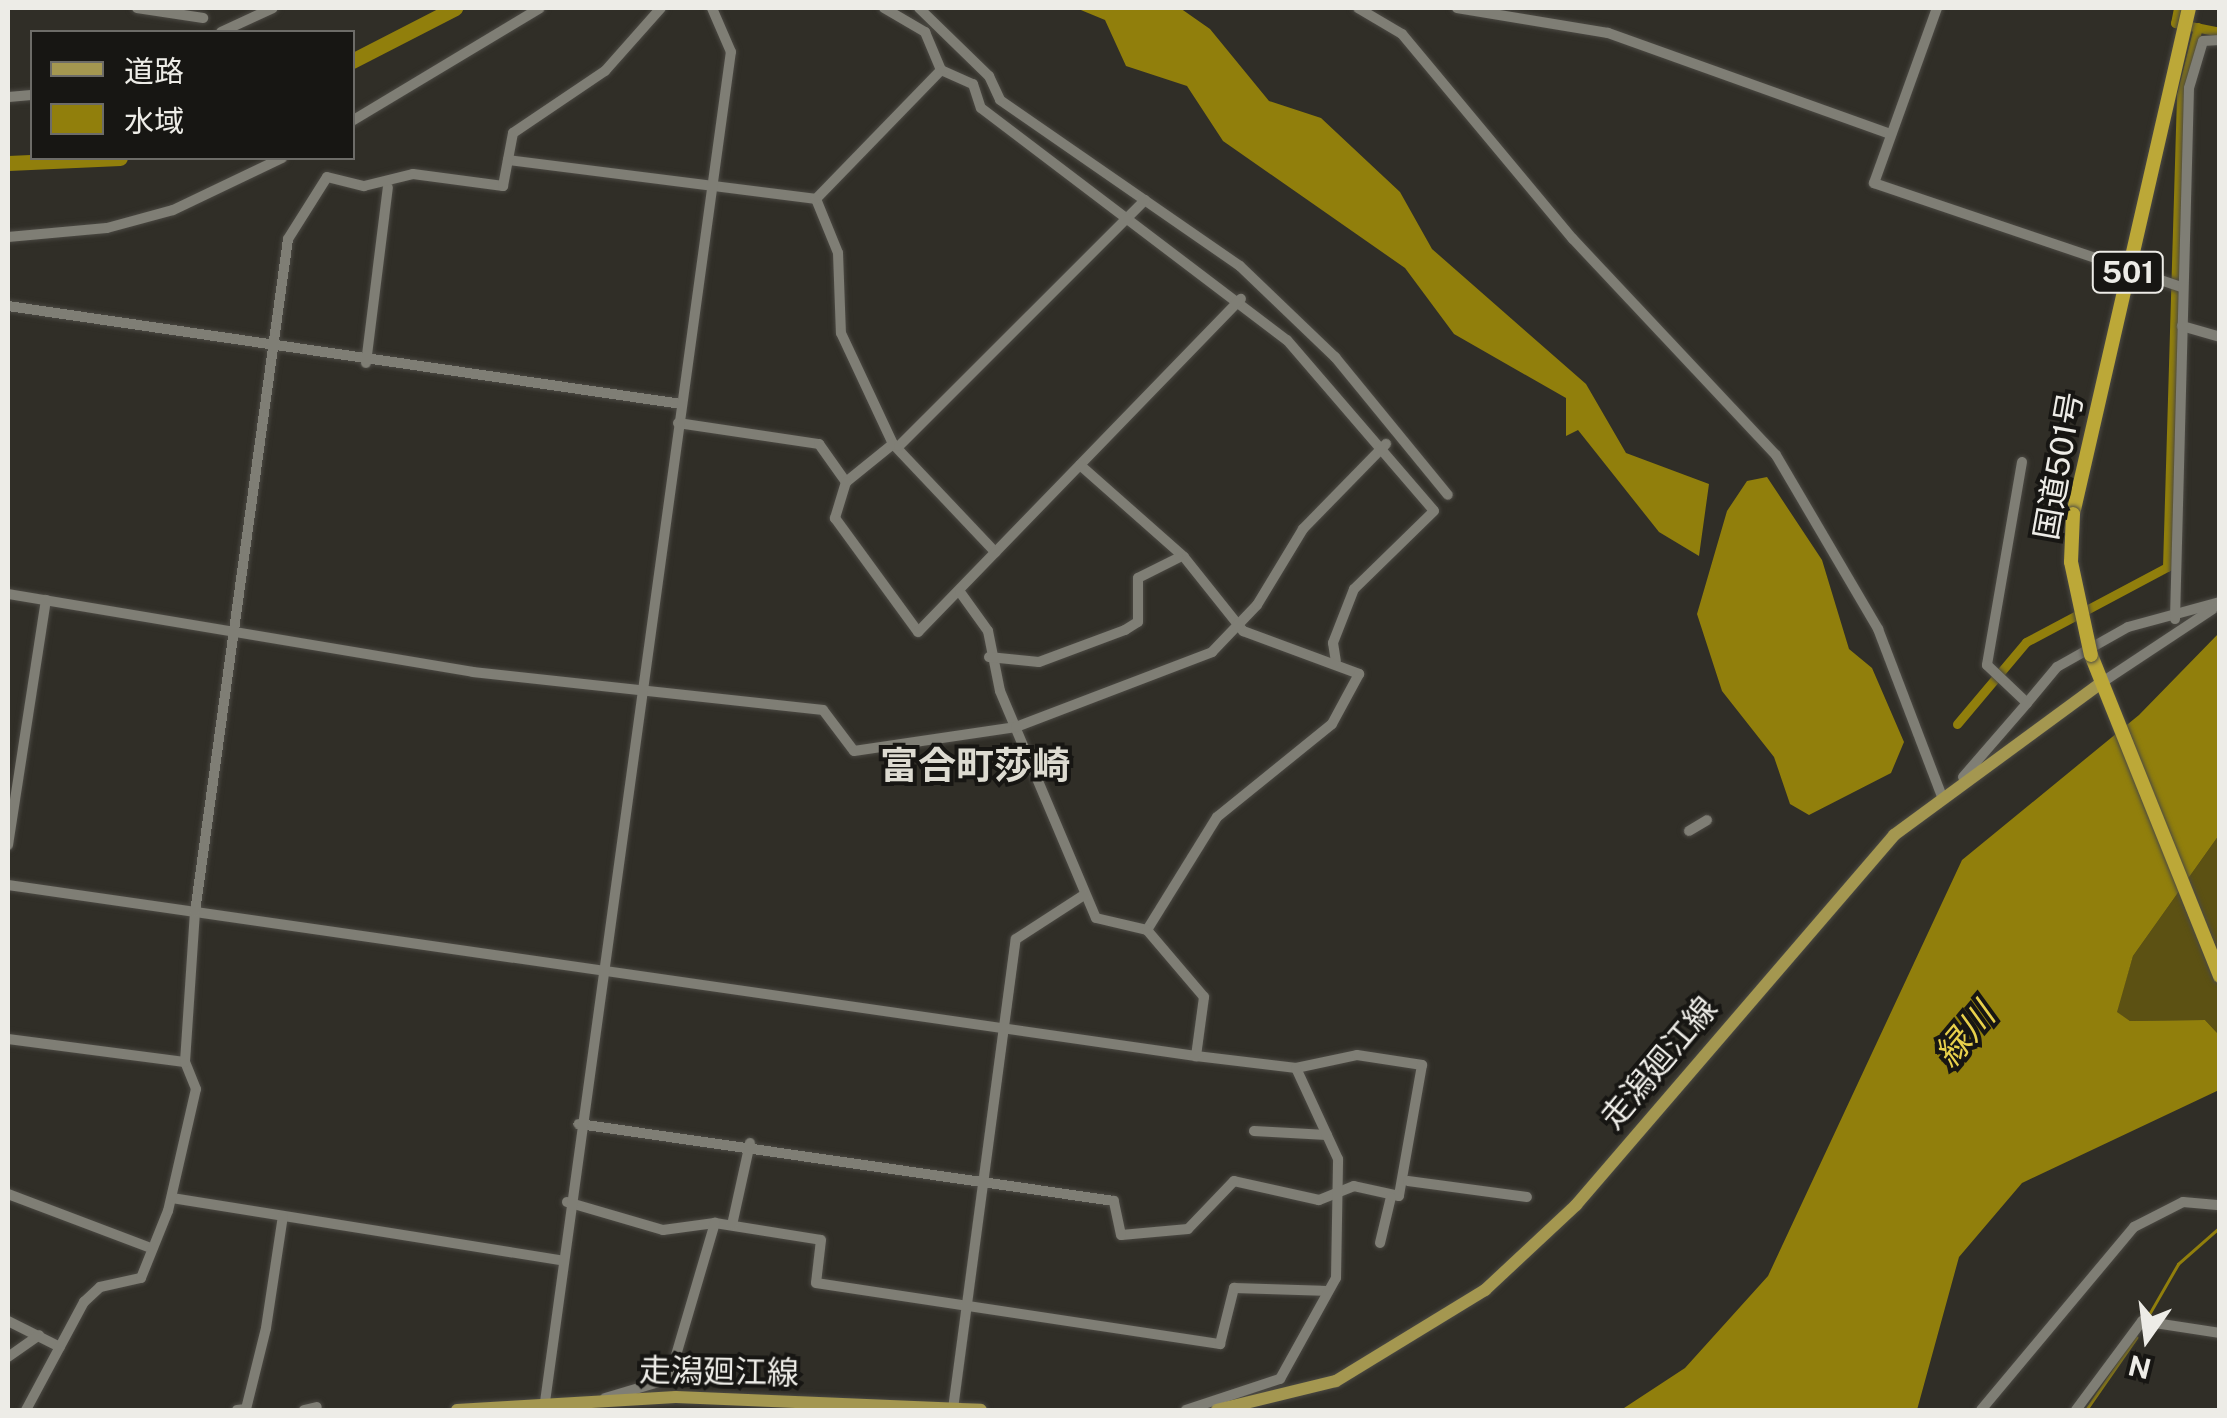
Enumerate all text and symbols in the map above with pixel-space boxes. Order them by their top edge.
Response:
legend [30,30,355,160]
text: 道路 [124,53,184,89]
text: 水域 [124,103,184,139]
road number: 501 [2090,247,2166,297]
street label: 国道501号 [2027,389,2091,543]
district label: 富合町莎崎 [880,743,1070,789]
street label: 走潟廻江線 [1593,989,1725,1137]
water label: 緑川 [1926,995,2004,1075]
north arrow [2097,1288,2197,1388]
text: N [2125,1349,2154,1386]
street label: 走潟廻江線 [639,1351,799,1393]

